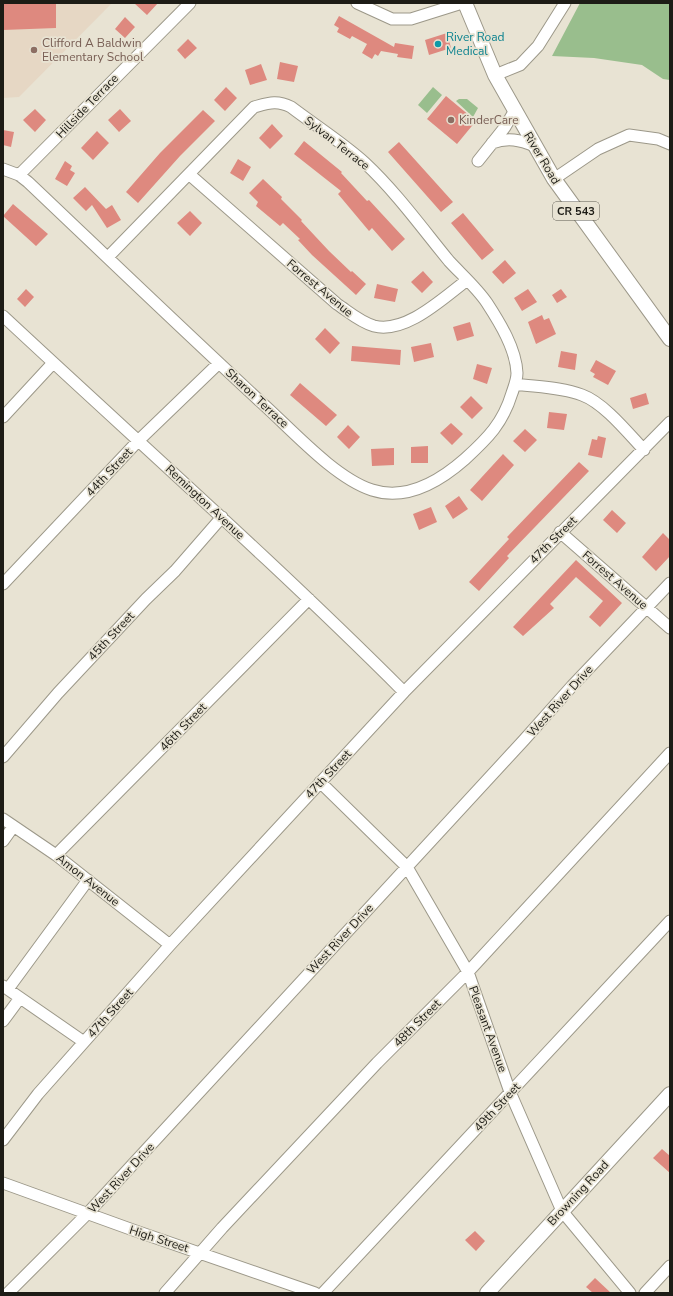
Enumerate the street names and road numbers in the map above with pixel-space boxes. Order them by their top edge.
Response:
street label: Hillside Terrace [52,70,122,142]
street label: Sylvan Terrace [301,112,373,174]
street label: River Road [520,129,564,187]
road number: CR 543 [553,202,599,220]
street label: Forrest Avenue [284,256,356,320]
street label: Sharon Terrace [222,365,292,431]
street label: 44th Street [82,444,136,500]
street label: Remington Avenue [162,461,248,543]
street label: 47th Street [526,512,581,567]
street label: Forrest Avenue [579,547,651,613]
street label: 45th Street [84,608,138,664]
street label: West River Drive [524,662,596,740]
street label: 46th Street [156,699,211,755]
street label: 47th Street [301,746,355,802]
street label: Amon Avenue [53,850,123,910]
street label: West River Drive [303,900,377,978]
street label: 47th Street [84,984,137,1041]
street label: Pleasant Avenue [465,984,511,1074]
street label: 48th Street [390,995,445,1050]
street label: 49th Street [470,1079,524,1135]
street label: West River Drive [84,1139,158,1217]
street label: Browning Road [544,1157,612,1229]
street label: High Street [127,1222,192,1256]

